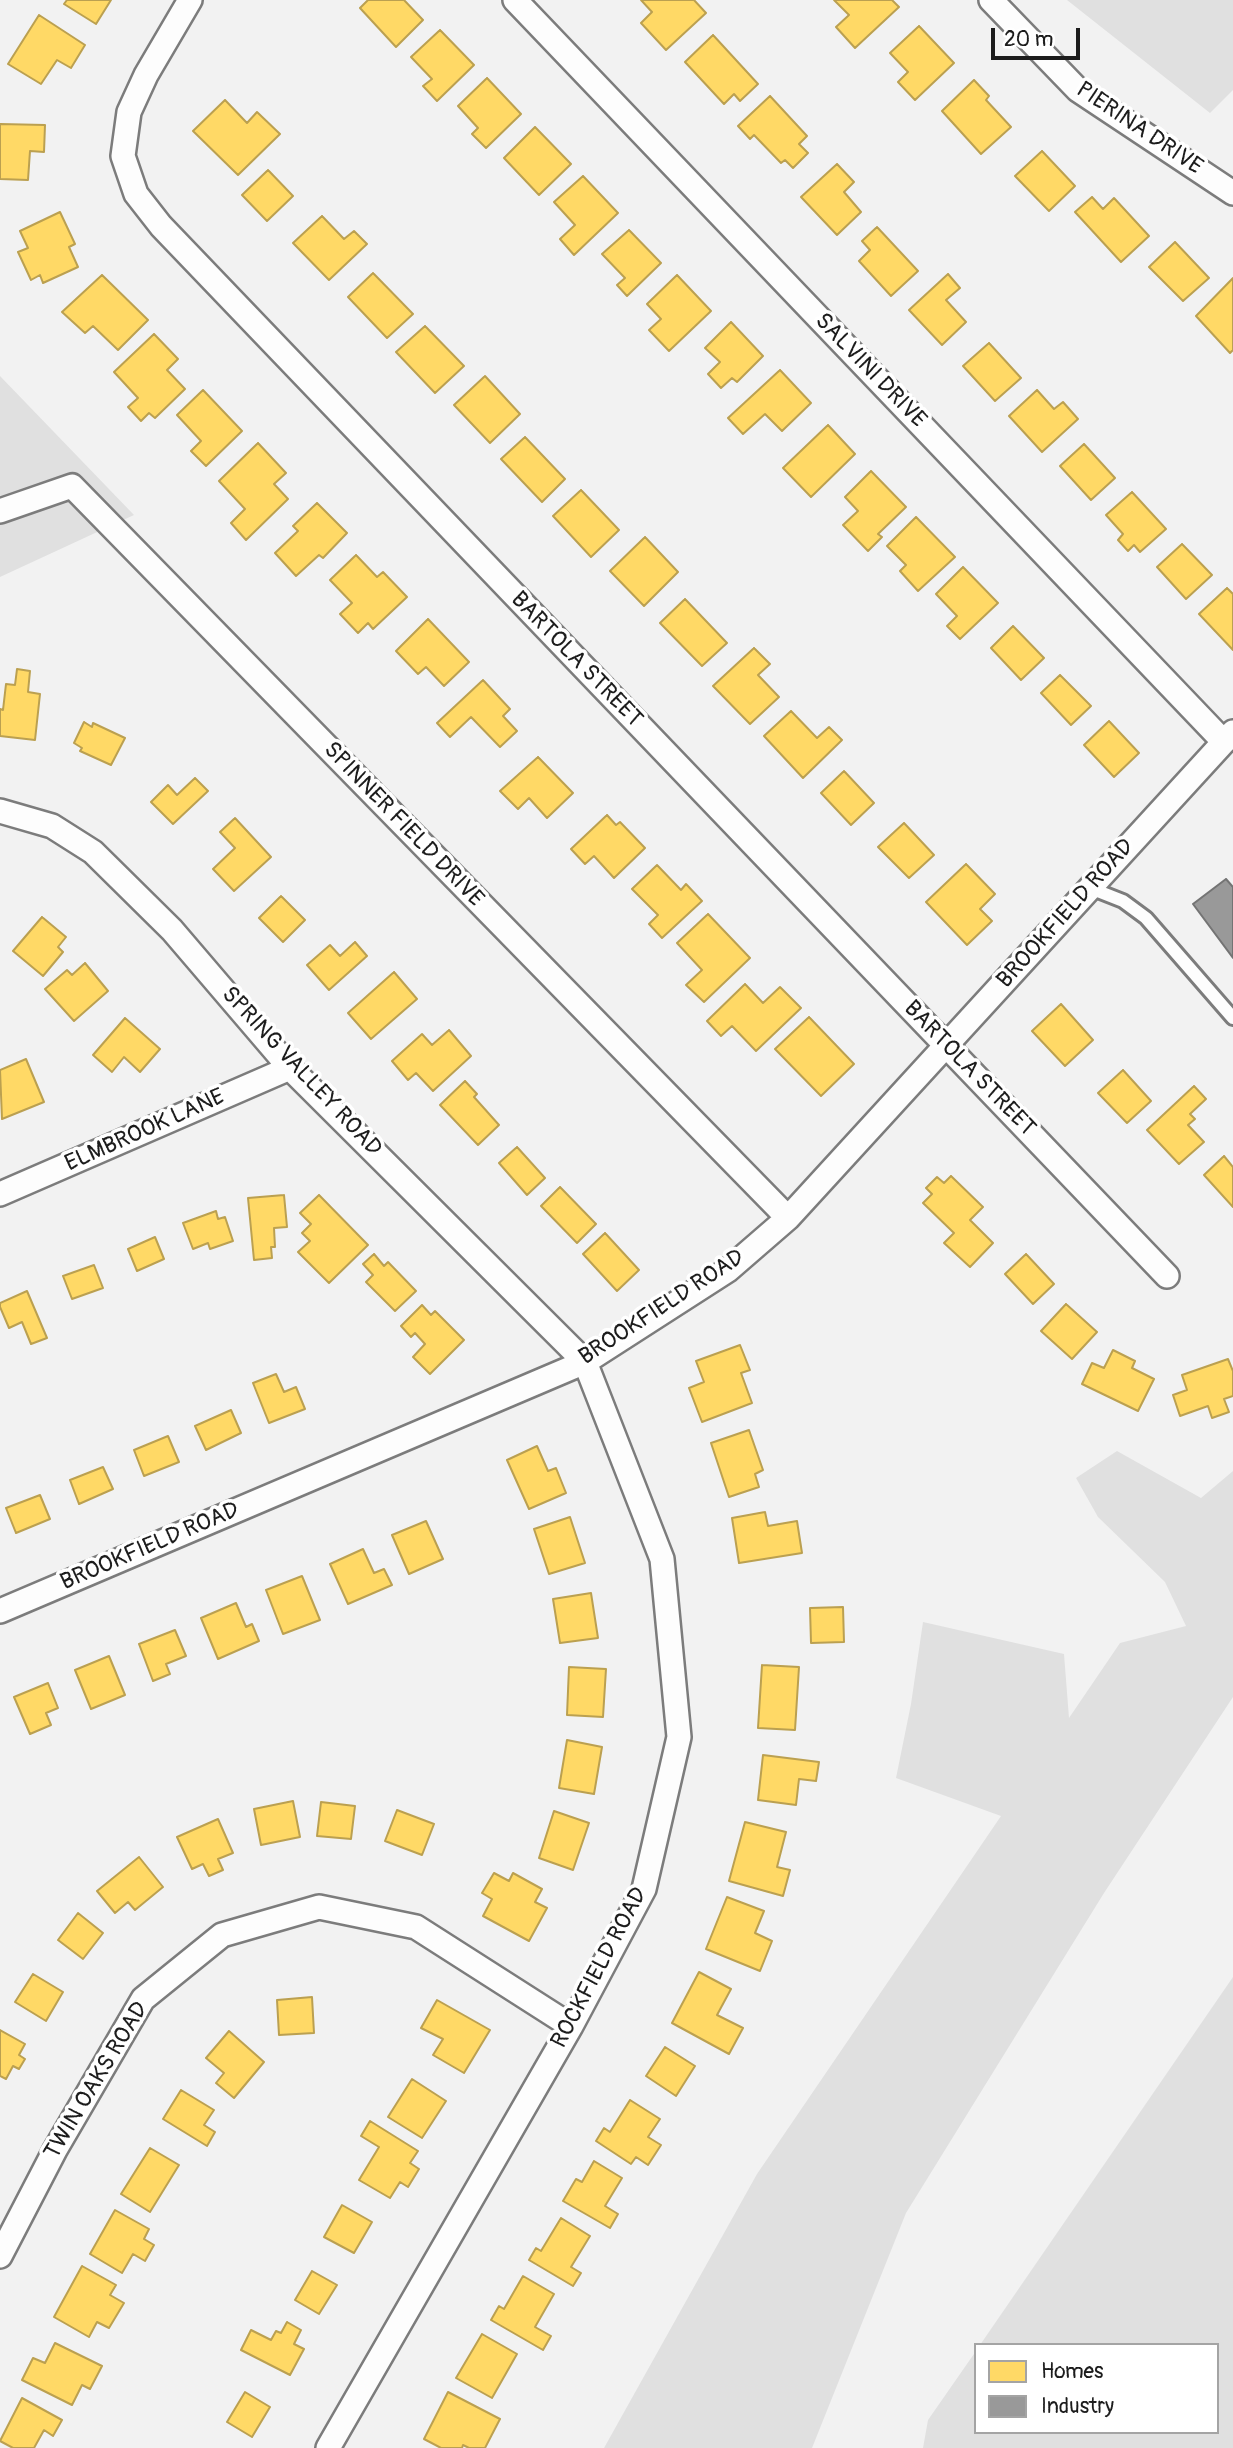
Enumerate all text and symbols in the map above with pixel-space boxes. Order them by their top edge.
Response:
scale bar [995,14,1084,58]
text: 20 m [1004,26,1053,53]
street label: PIERINA DRIVE [1071,77,1207,181]
street label: SALVINI DRIVE [808,308,932,434]
street label: BARTOLA STREET [504,587,648,733]
street label: SPINNER FIELD DRIVE [317,737,489,913]
street label: BROOKFIELD ROAD [992,834,1140,994]
street label: SPRING VALLEY ROAD [215,981,387,1163]
street label: BARTOLA STREET [897,996,1041,1142]
street label: ELMBROOK LANE [61,1084,229,1178]
street label: BROOKFIELD ROAD [574,1244,750,1372]
street label: BROOKFIELD ROAD [57,1497,243,1597]
street label: ROCKFIELD ROAD [546,1883,654,2053]
street label: TWIN OAKS ROAD [39,1997,155,2165]
legend [974,2343,1219,2434]
text: Homes [1041,2358,1103,2385]
text: Industry [1041,2393,1114,2420]

